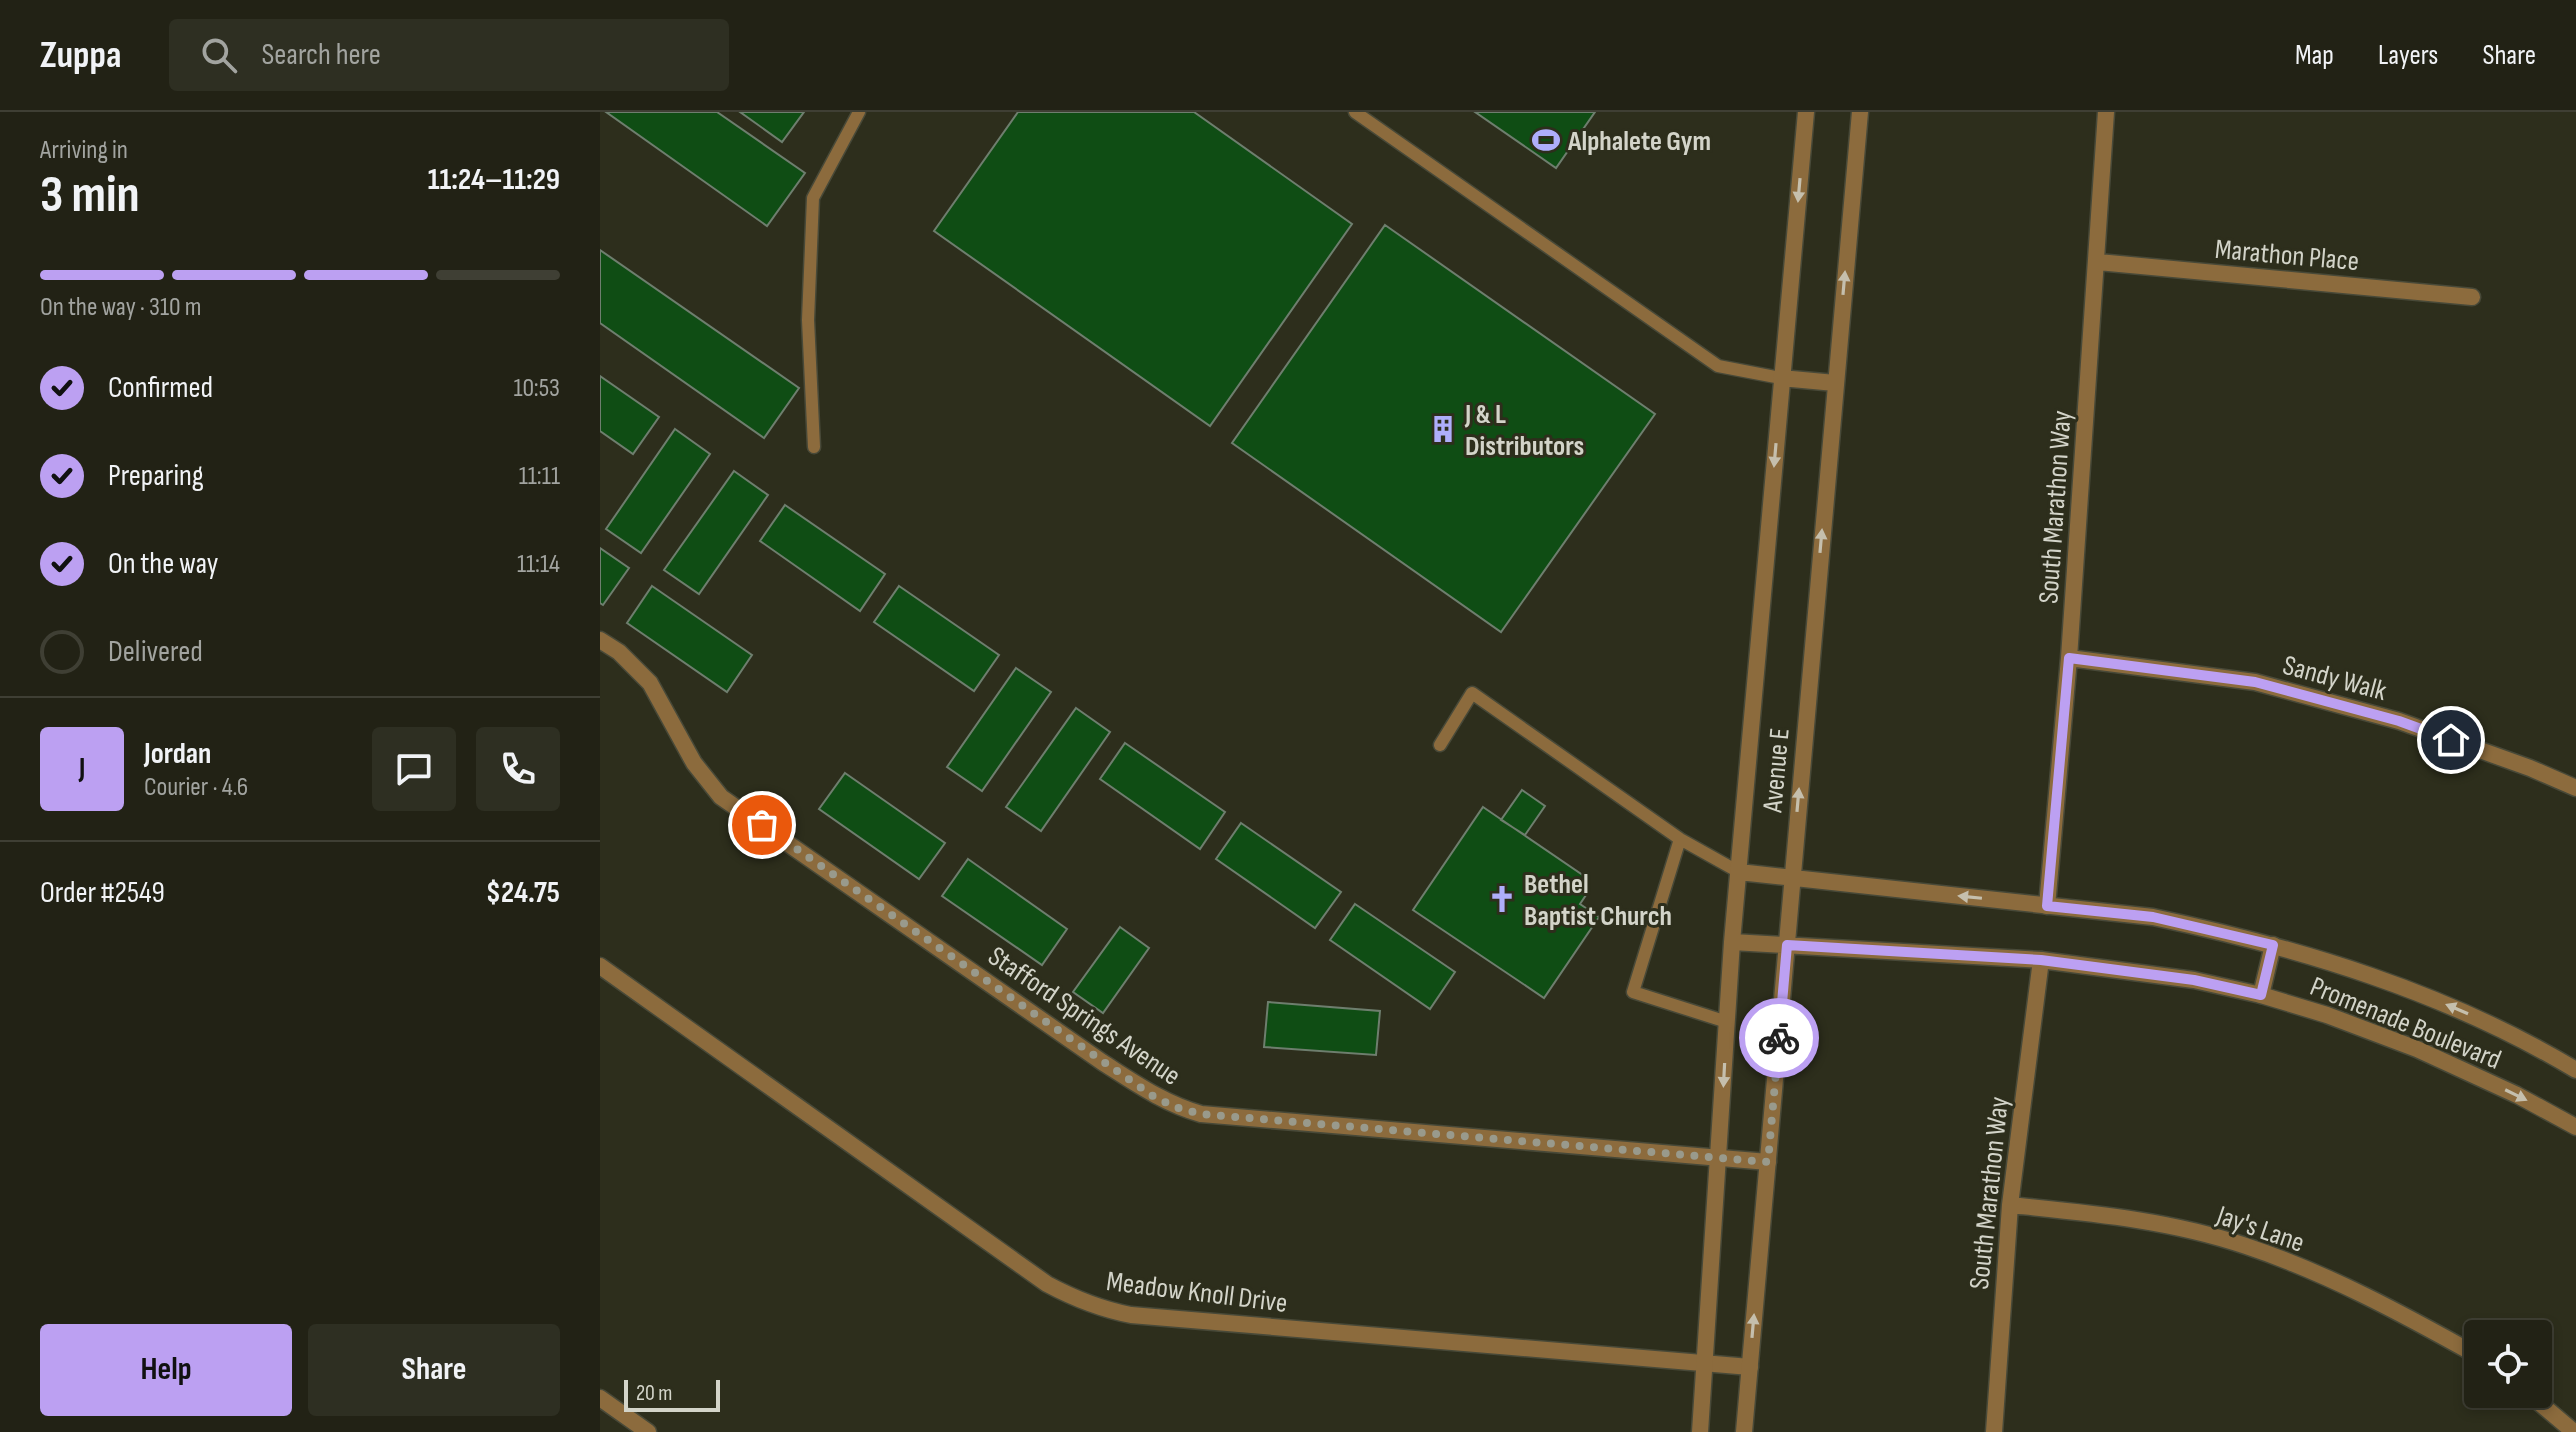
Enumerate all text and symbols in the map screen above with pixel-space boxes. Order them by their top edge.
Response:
search box [169,19,729,91]
text: Zuppa [40,33,121,78]
icon: search [197,33,241,77]
text: Search here [261,37,381,73]
text: Map [2295,39,2334,72]
text: Layers [2378,39,2438,72]
text: Share [2482,39,2536,72]
sports icon: Alphalete Gym [1531,125,1561,155]
place label: Alphalete Gym [1567,125,1711,158]
text: Arriving in [40,135,128,166]
text: 11:24–11:29 [428,162,560,198]
text: 3 min [40,164,140,227]
one-way arrow [1792,178,1805,203]
street label: Marathon Place [2213,233,2360,278]
one-way arrow [1838,270,1851,295]
text: On the way · 310 m [40,292,202,323]
icon: check [40,366,84,410]
text: Confirmed [108,370,213,406]
text: 10:53 [513,373,560,404]
place label: J & L Distributors [1464,398,1584,463]
street label: South Marathon Way [2032,409,2079,605]
building icon: J & L Distributors [1428,414,1458,444]
one-way arrow [1768,443,1781,468]
icon: check [40,454,84,498]
text: Preparing [108,458,204,494]
text: 11:11 [519,461,560,492]
one-way arrow [1815,529,1828,554]
icon: check [40,542,84,586]
text: On the way [108,546,218,582]
text: 11:14 [517,549,560,580]
text: Delivered [108,634,203,670]
street label: Sandy Walk [2279,649,2390,708]
pin [2417,706,2485,774]
icon: home [2429,718,2473,762]
button: chat [372,727,456,811]
button: phone [476,727,560,811]
street label: Avenue E [1756,727,1797,815]
text: Jordan [144,736,211,772]
text: J [79,751,85,787]
text: Courier · 4.6 [144,772,248,803]
one-way arrow [1792,787,1805,812]
pin [728,791,796,859]
icon: bag [740,803,784,847]
place label: Bethel Baptist Church [1524,868,1672,933]
text: Order #2549 [40,875,165,911]
text: $24.75 [486,875,560,911]
church icon: Bethel Baptist Church [1487,884,1517,914]
one-way arrow [1957,891,1982,904]
street label: Stafford Springs Avenue [982,940,1187,1093]
street label: Promenade Boulevard [2305,970,2506,1077]
courier [1739,998,1819,1078]
one-way arrow [2445,1003,2469,1016]
icon: bike [1757,1016,1801,1060]
one-way arrow [1718,1063,1731,1088]
one-way arrow [2504,1088,2527,1101]
street label: South Marathon Way [1963,1095,2016,1291]
street label: Jay's Lane [2211,1199,2309,1260]
street label: Meadow Knoll Drive [1105,1265,1289,1320]
one-way arrow [1747,1313,1760,1338]
map controls [2464,1320,2552,1408]
button: locate [2464,1320,2552,1408]
button: Help [40,1324,292,1416]
button: Share [308,1324,560,1416]
scale bar [624,1376,720,1412]
text: 20 m [636,1380,673,1407]

